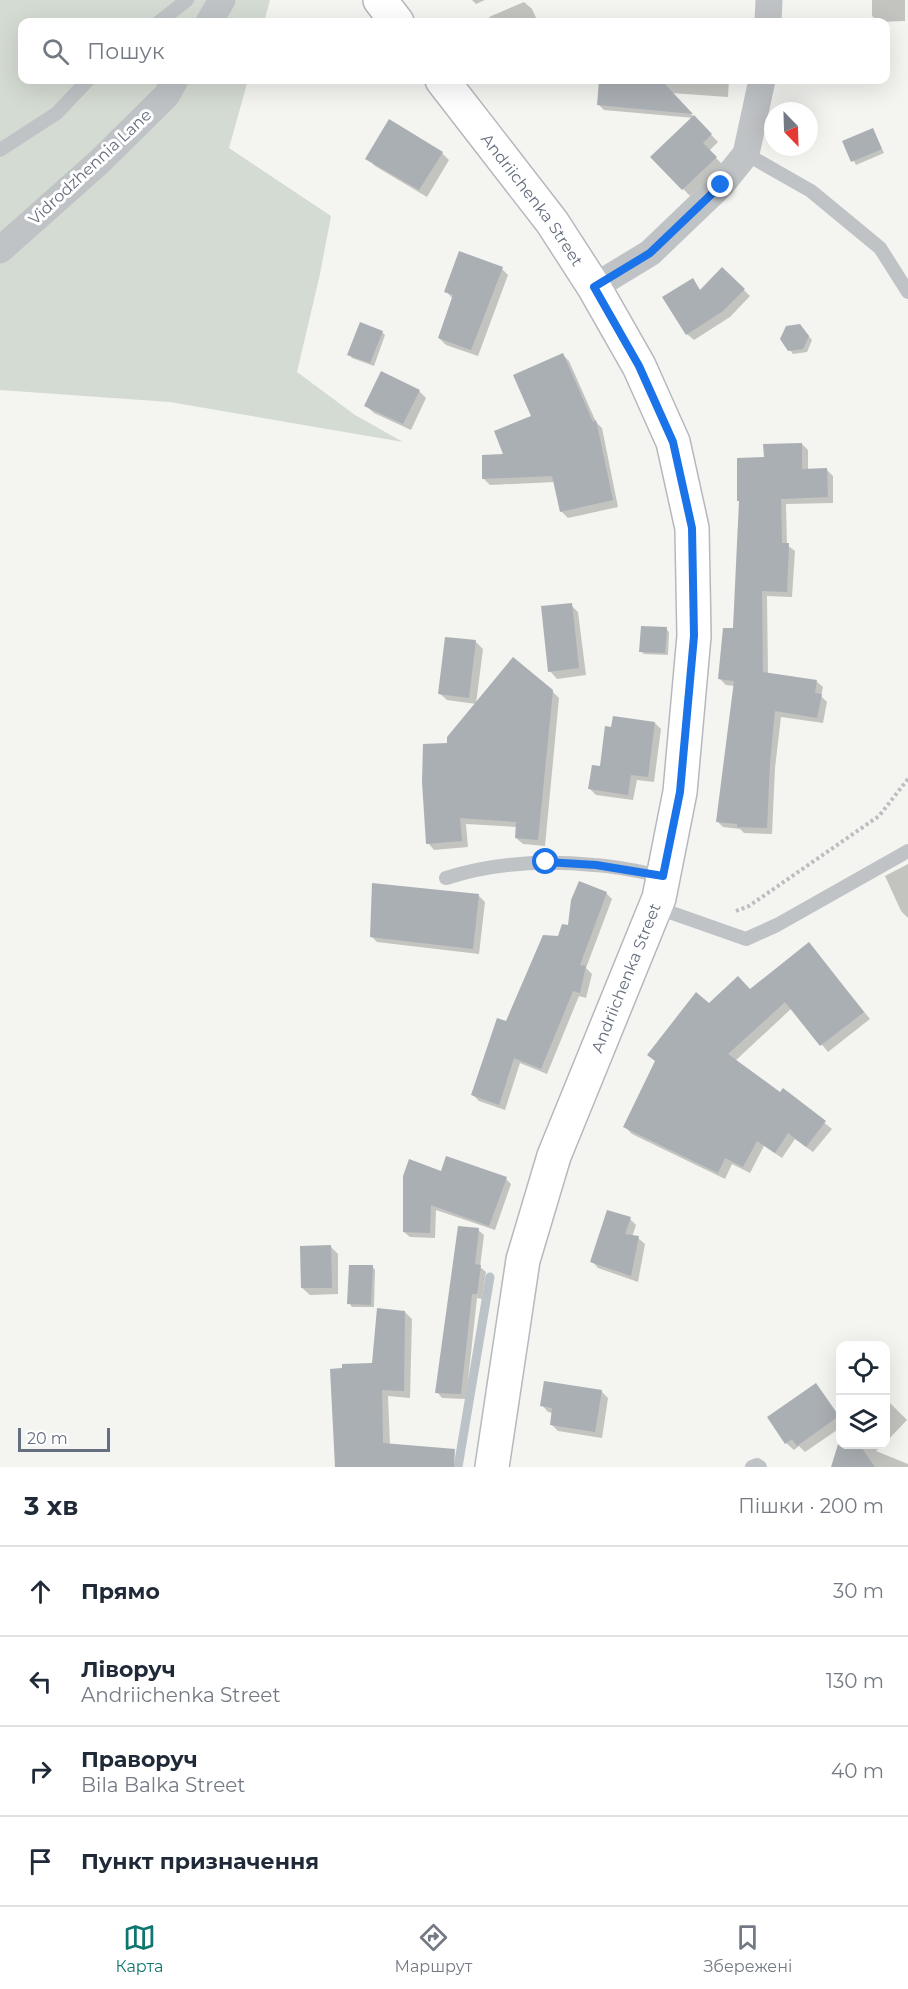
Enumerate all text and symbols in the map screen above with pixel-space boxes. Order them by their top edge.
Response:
search box [18,18,890,84]
icon: search [39,35,72,68]
text: Пошук [87,38,165,65]
north arrow [764,102,818,156]
street label: Vidrodzhennia Lane [25,105,155,229]
street label: Andriichenka Street [477,130,588,270]
route end [707,171,733,197]
route start [532,848,558,874]
street label: Andriichenka Street [587,900,665,1056]
map controls [836,1341,890,1449]
button: locate [836,1341,890,1395]
button: layers [836,1395,890,1449]
scale bar [18,1425,110,1452]
text: 20 m [27,1429,68,1448]
text: 3 хв [24,1490,78,1522]
text: Пішки · 200 m [738,1494,884,1518]
icon: ahead [24,1575,57,1608]
text: Прямо [81,1578,160,1605]
text: 30 m [833,1579,884,1603]
text: Ліворуч [81,1656,176,1683]
icon: left [24,1665,57,1698]
text: 130 m [826,1669,884,1693]
text: Andriichenka Street [81,1683,281,1707]
text: Праворуч [81,1746,198,1773]
icon: right [24,1755,57,1788]
text: 40 m [831,1759,884,1783]
text: Bila Balka Street [81,1773,245,1797]
icon: arrive [24,1845,57,1878]
text: Пункт призначення [81,1848,319,1875]
tab: Карта [116,1921,163,1976]
tab: Маршрут [395,1921,472,1976]
tab: Збережені [703,1921,792,1976]

